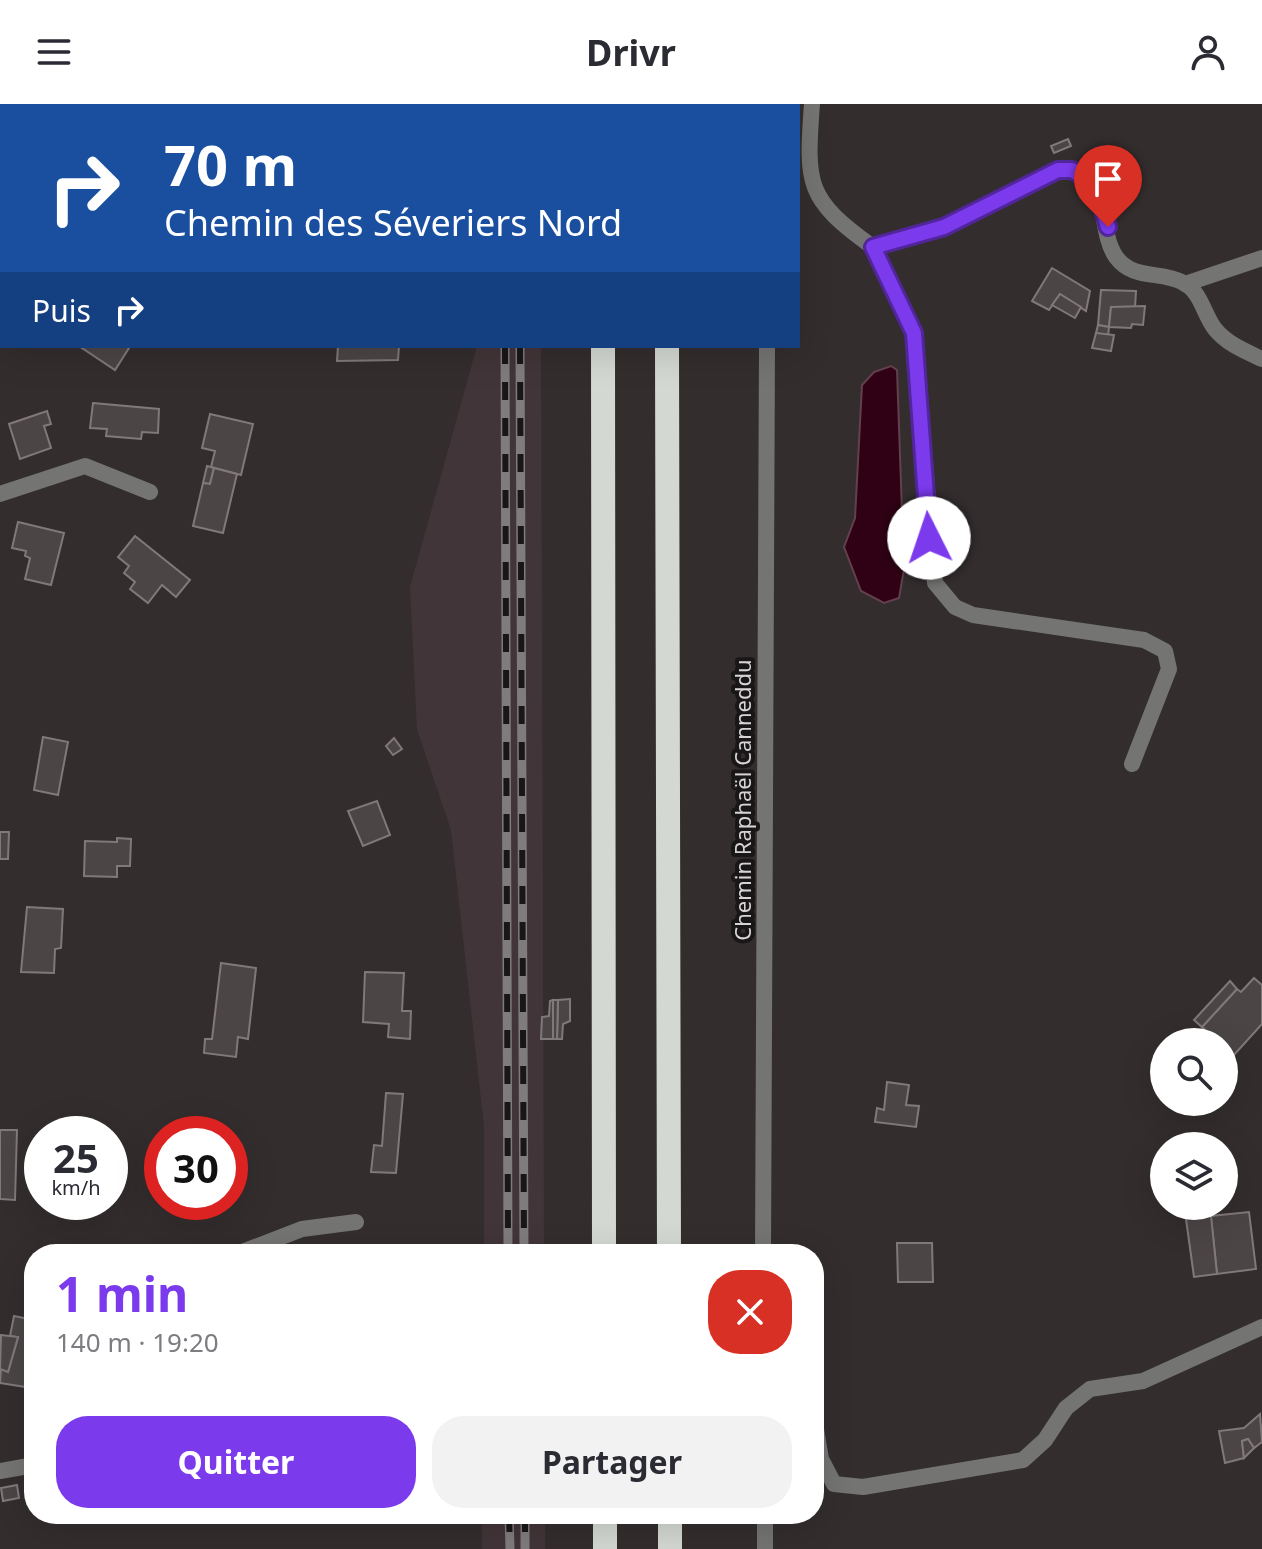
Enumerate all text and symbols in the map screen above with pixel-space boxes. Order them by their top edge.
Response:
text: Drivr [586,28,676,77]
icon: menu [32,30,76,74]
icon: person [1186,30,1230,74]
text: 70 m [164,126,297,202]
icon: right [32,136,136,240]
pin [1074,145,1142,227]
icon: arrive [1086,157,1130,201]
text: Chemin des Séveriers Nord [164,198,622,247]
icon: right [107,288,151,332]
text: Puis [32,290,91,331]
position arrow [887,496,971,580]
street label: Chemin Raphaël Canneddu [727,659,757,941]
map controls [1150,1028,1238,1220]
button: search [1150,1028,1238,1116]
speed limit sign: 30 [144,1116,248,1220]
text: 25 [53,1130,99,1185]
button: layers [1150,1132,1238,1220]
text: km/h [51,1174,101,1201]
text: 1 min [56,1261,188,1326]
button: close [708,1270,792,1354]
text: 140 m · 19:20 [56,1324,219,1360]
button: Quitter [56,1416,416,1508]
button: Partager [432,1416,792,1508]

